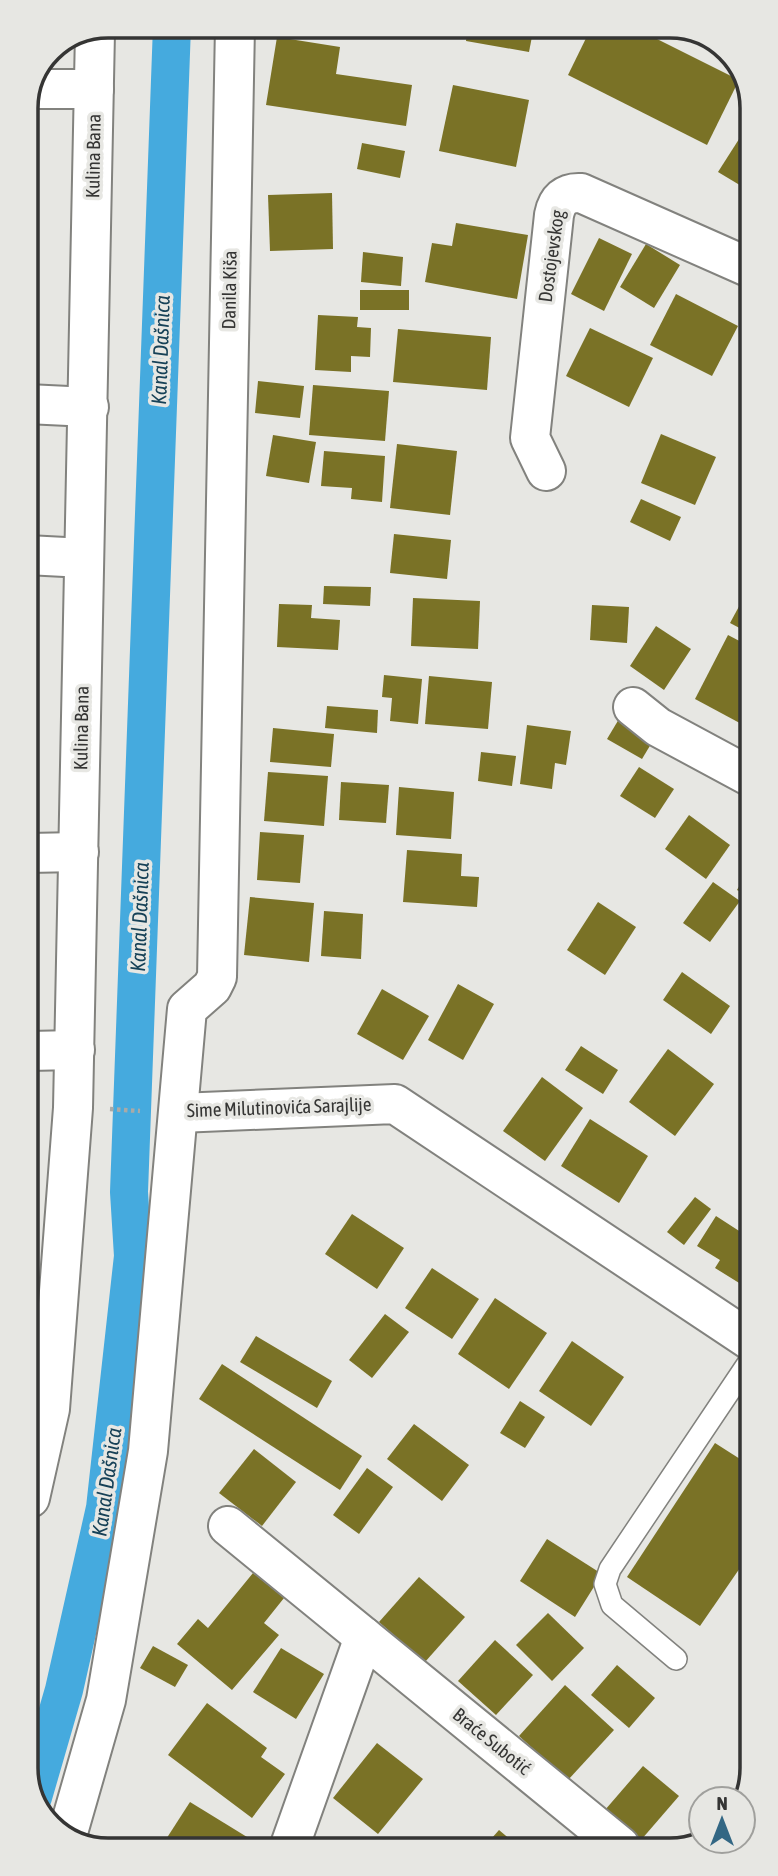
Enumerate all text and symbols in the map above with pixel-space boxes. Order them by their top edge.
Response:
street label: Kulina Bana [81,114,105,198]
street label: Dostojevskog [534,208,568,304]
street label: Danila Kiša [217,250,241,330]
water label: Kanal Dašnica [146,295,174,405]
street label: Kulina Bana [69,686,93,770]
water label: Kanal Dašnica [125,862,153,972]
street label: Sime Milutinovića Sarajlije [186,1093,372,1121]
water label: Kanal Dašnica [86,1426,126,1538]
street label: Braće Subotić [449,1703,536,1780]
north arrow [687,1785,757,1855]
text: N [716,1792,728,1814]

